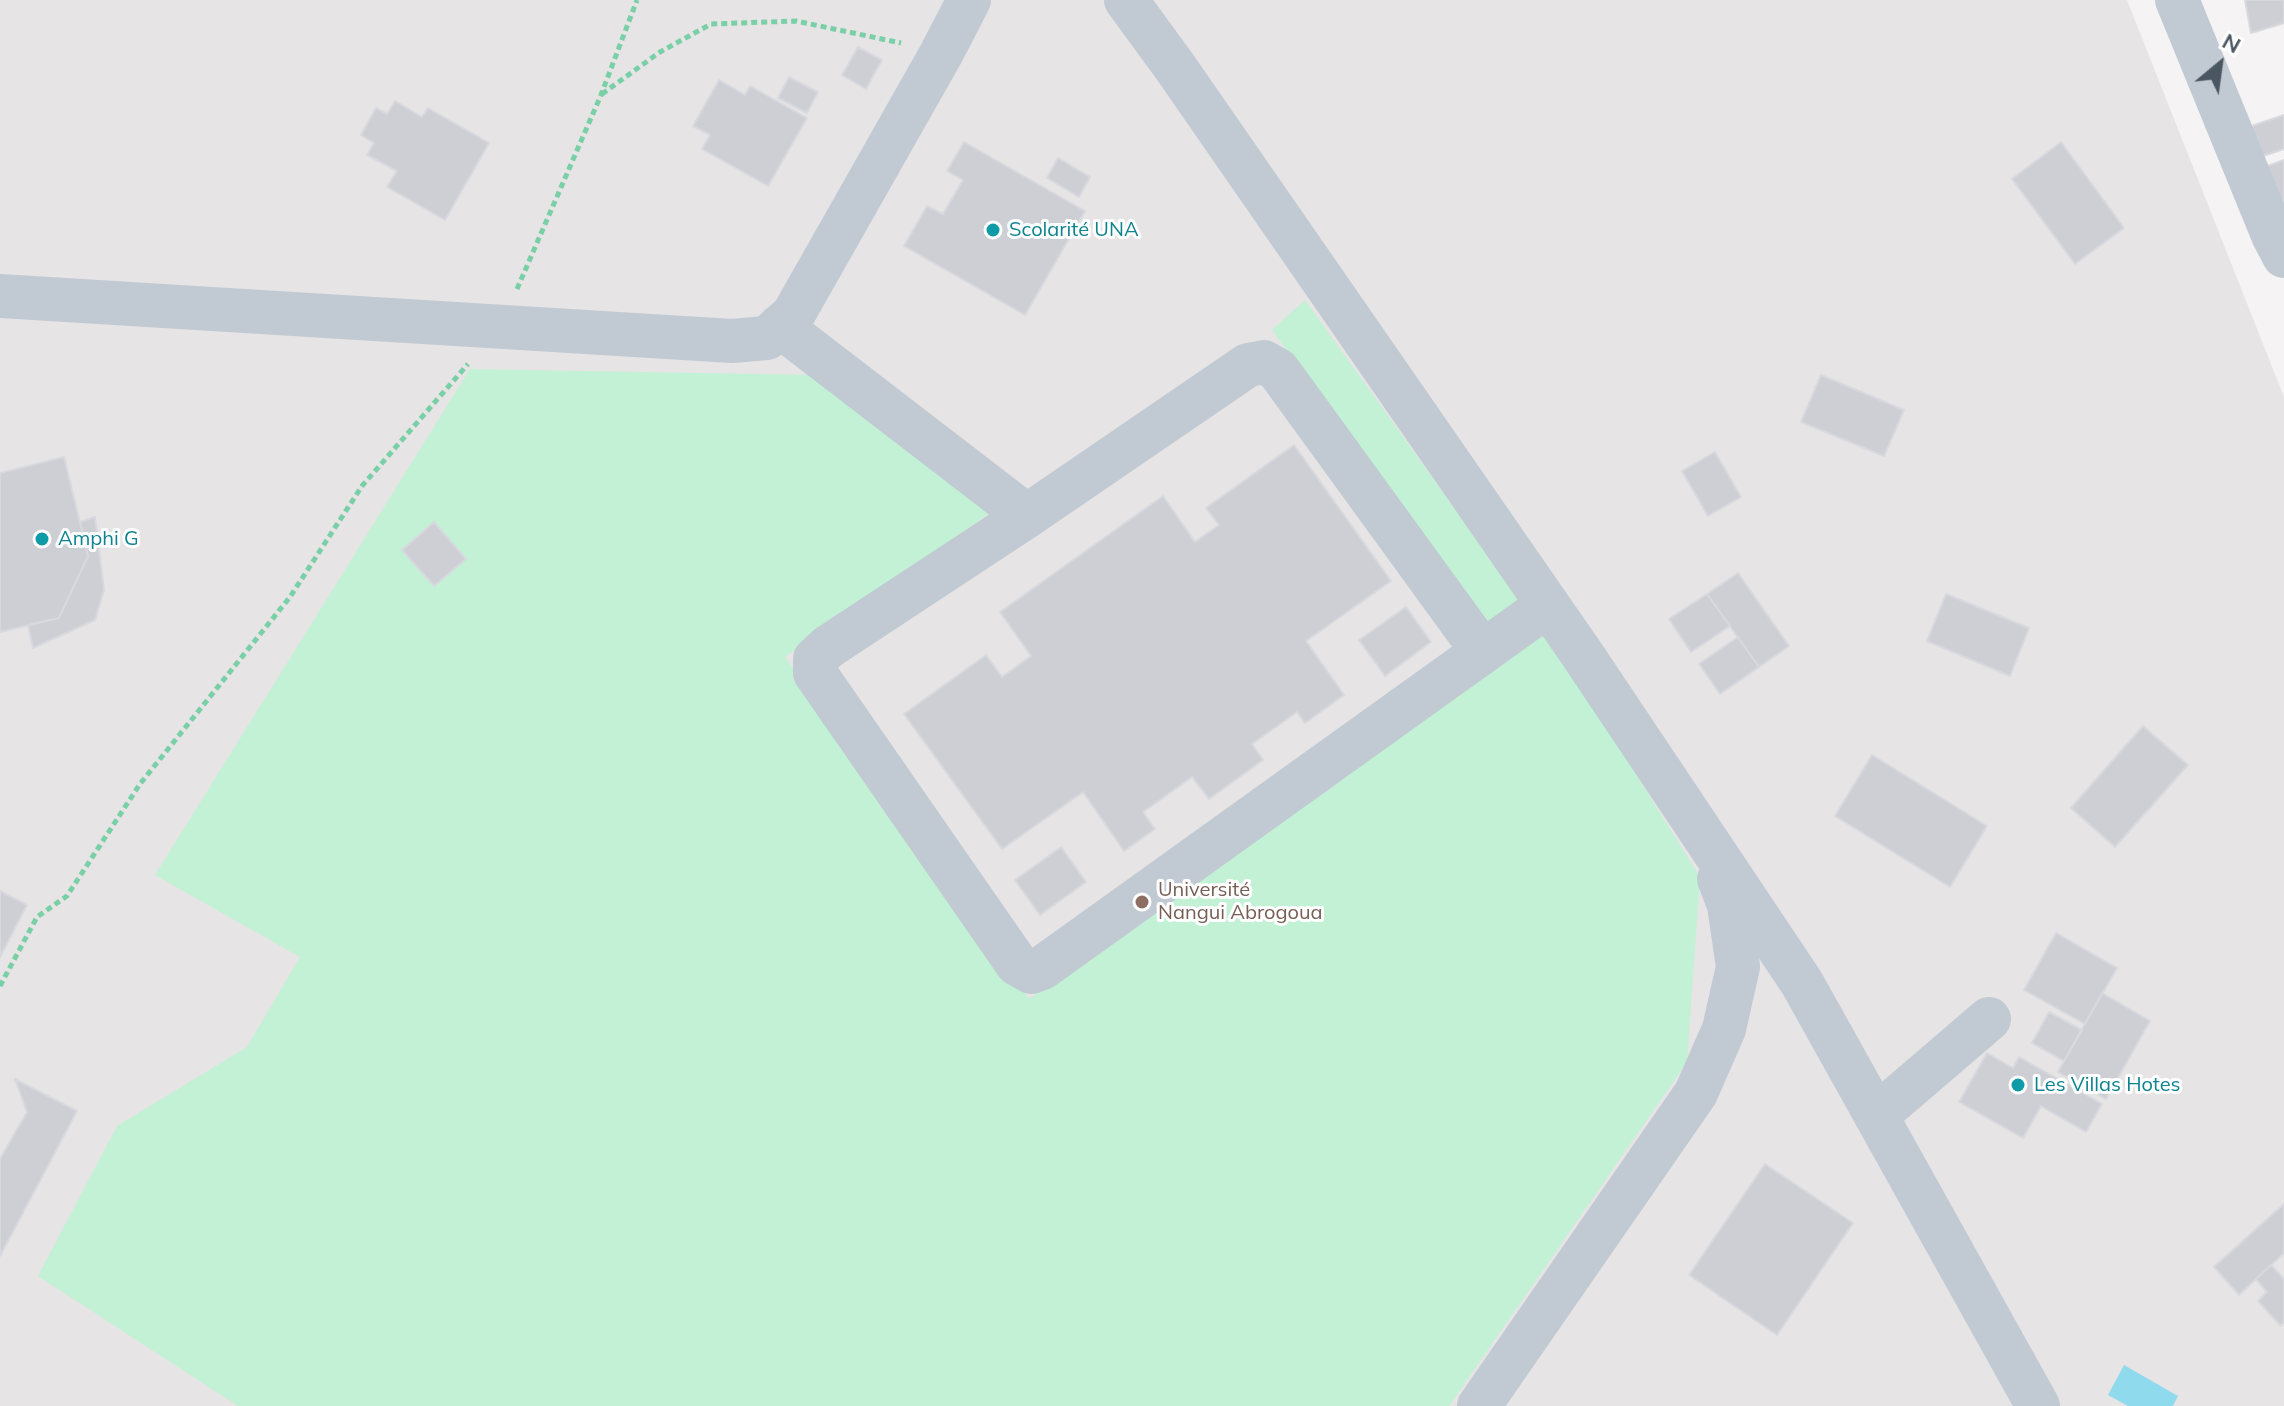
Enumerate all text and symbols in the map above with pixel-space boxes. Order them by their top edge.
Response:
north arrow [2180,24,2260,104]
text: N [2218,27,2246,59]
place label: Scolarité UNA [1009,218,1139,242]
marker: Scolarité UNA [984,221,1002,239]
place label: Amphi G [58,527,139,551]
marker: Amphi G [33,530,51,548]
place label: Université Nangui Abrogoua [1158,878,1323,925]
marker: Université Nangui Abrogoua [1133,893,1151,911]
place label: Les Villas Hotes [2034,1073,2181,1097]
marker: Les Villas Hotes [2009,1076,2027,1094]

